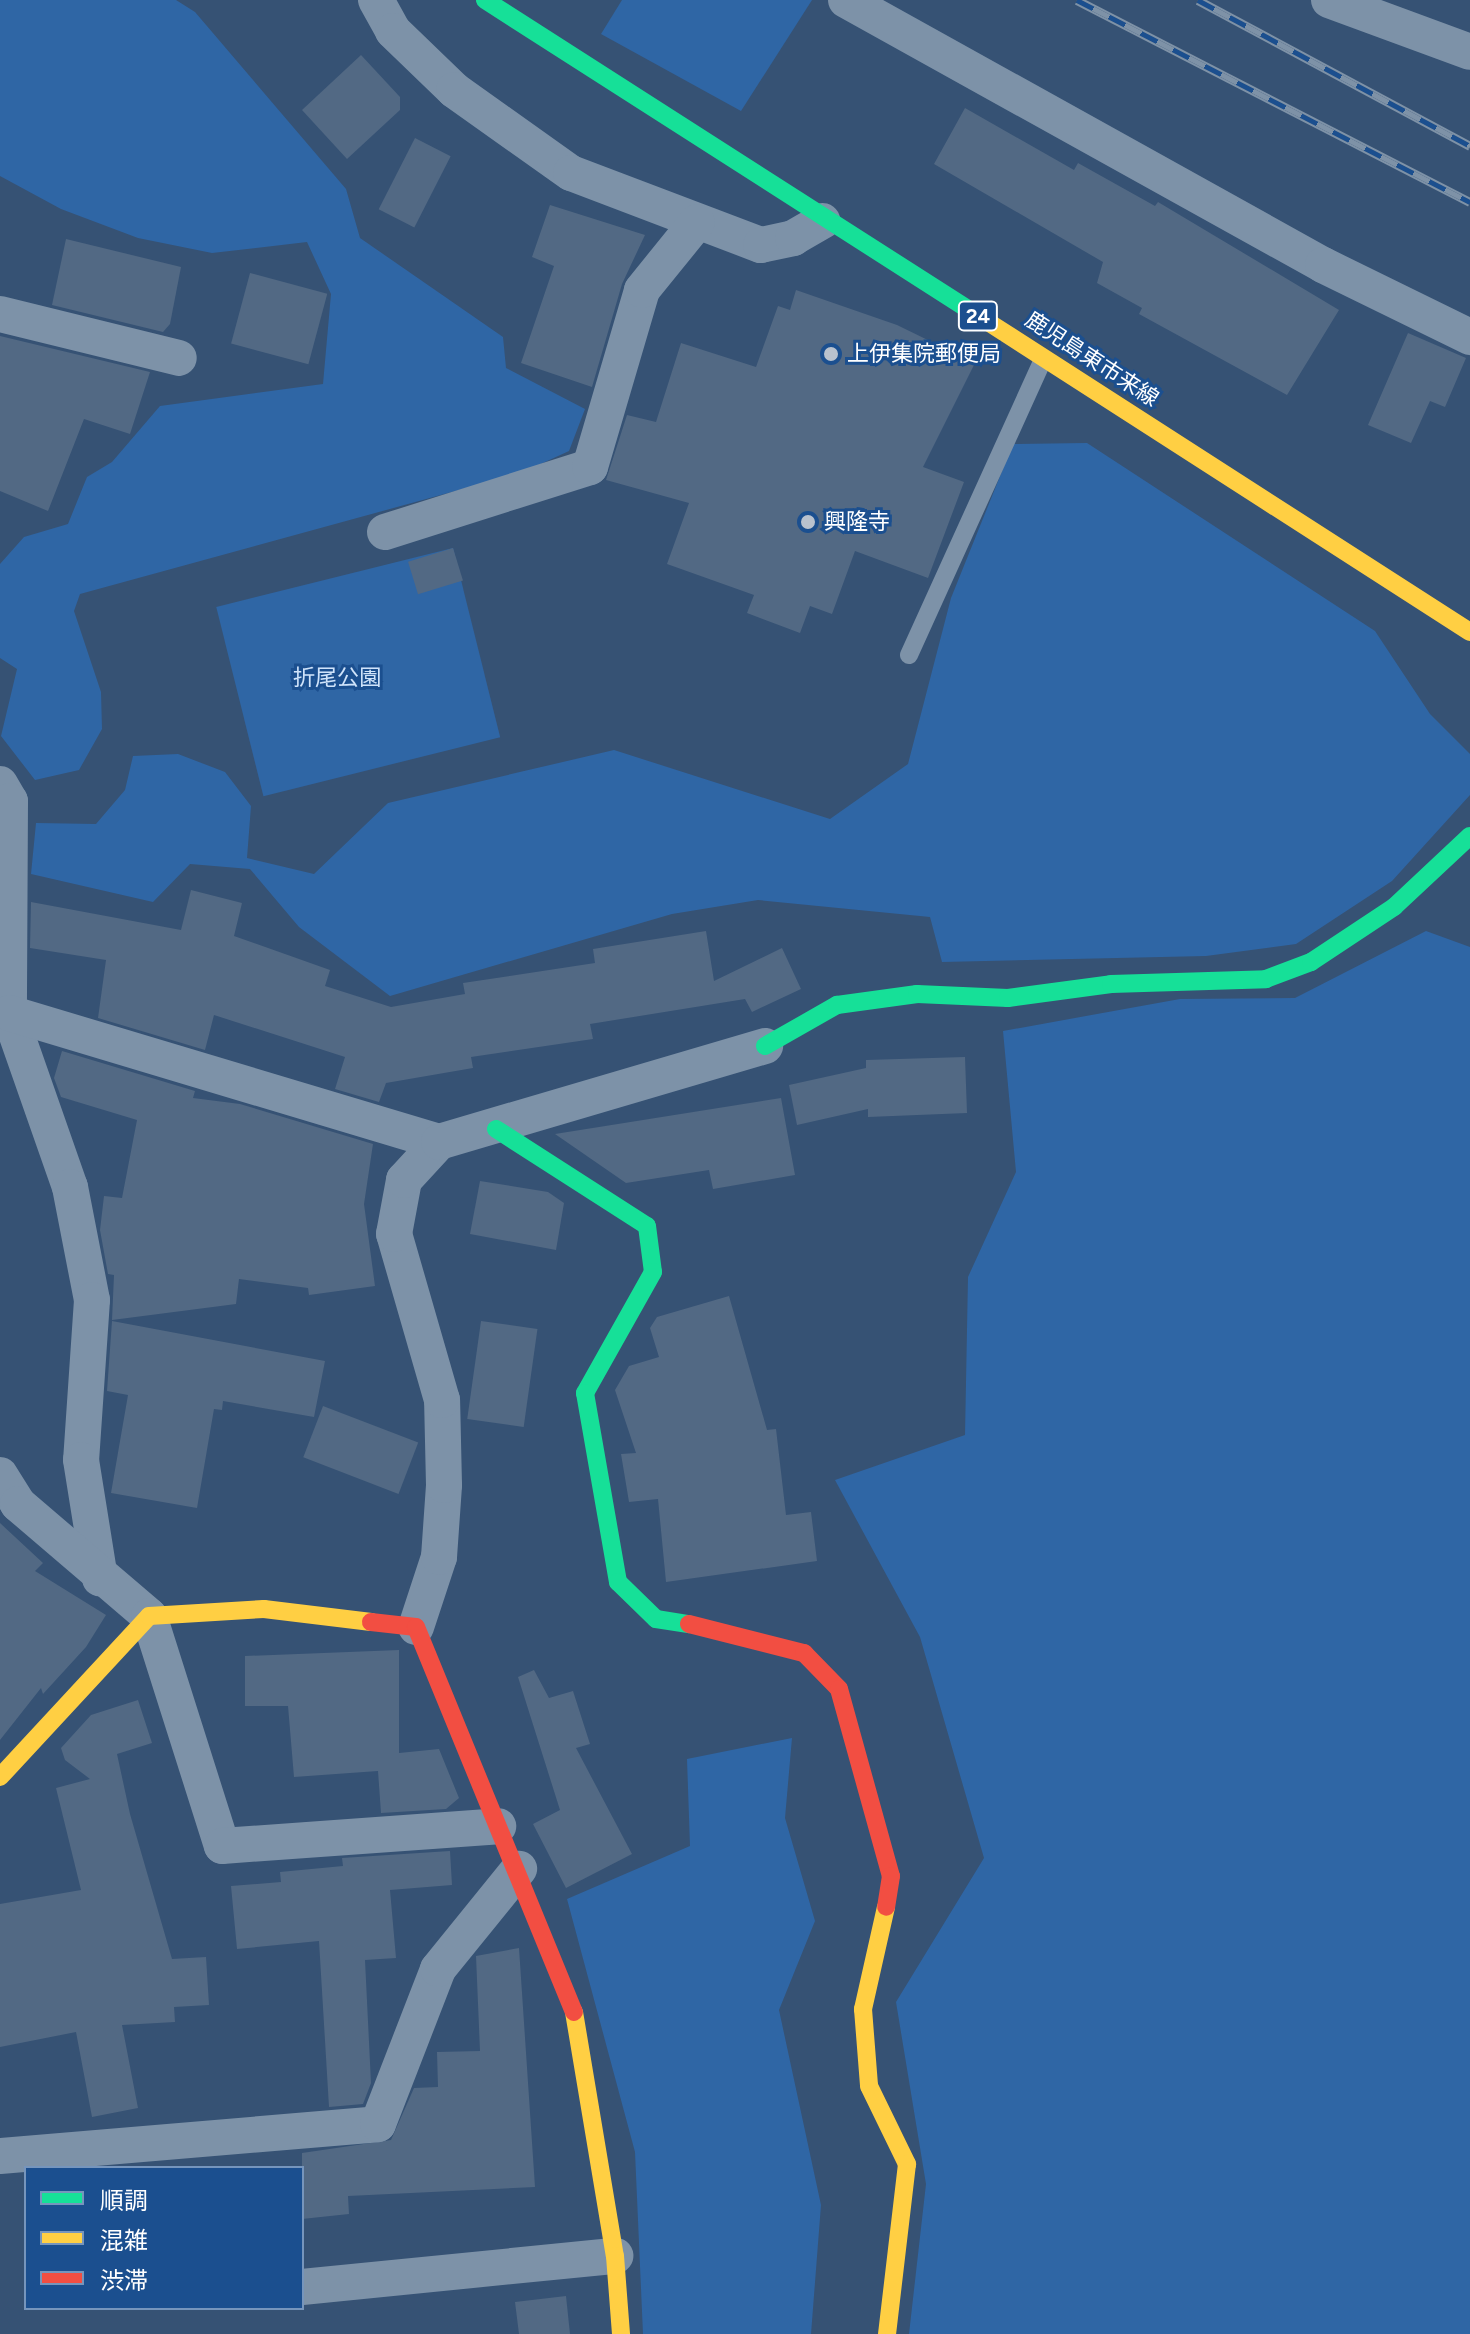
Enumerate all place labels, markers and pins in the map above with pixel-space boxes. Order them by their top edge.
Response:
place label: 上伊集院郵便局 [847,341,1001,367]
marker: 上伊集院郵便局 [822,345,840,363]
place label: 興隆寺 [824,509,890,535]
marker: 興隆寺 [799,513,817,531]

